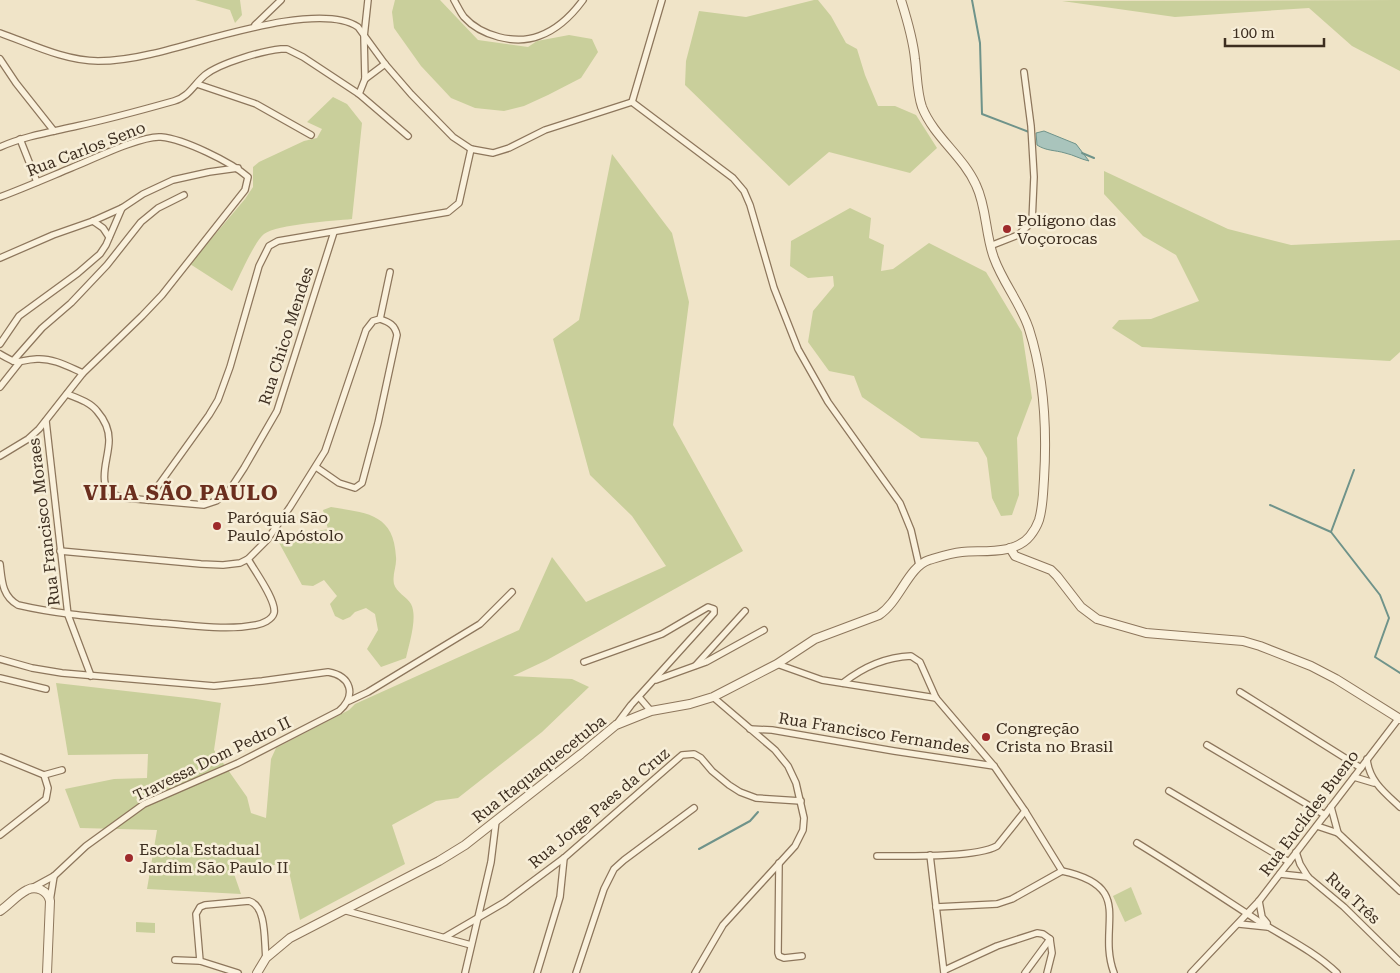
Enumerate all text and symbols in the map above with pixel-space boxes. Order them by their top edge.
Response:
scale bar [1225,15,1324,47]
text: 100 m [1232,24,1275,42]
street label: Rua Carlos Seno [24,118,148,180]
place label: Polígono das Voçorocas [1017,211,1116,248]
marker: Polígono das Voçorocas [1001,223,1013,235]
street label: Rua Chico Mendes [255,264,317,407]
street label: Rua Francisco Moraes [24,437,64,607]
district label: VILA SÃO PAULO [83,480,279,505]
place label: Paróquia São Paulo Apóstolo [227,508,344,545]
marker: Paróquia São Paulo Apóstolo [211,520,223,532]
street label: Rua Francisco Fernandes [777,709,971,758]
street label: Rua Itaquaquecetuba [468,711,610,827]
street label: Travessa Dom Pedro II [130,713,294,805]
place label: Congreção Crista no Brasil [996,719,1113,756]
marker: Congreção Crista no Brasil [980,731,992,743]
street label: Rua Jorge Paes da Cruz [525,743,673,872]
street label: Rua Euclídes Bueno [1255,746,1363,880]
place label: Escola Estadual Jardim São Paulo II [139,840,288,877]
marker: Escola Estadual Jardim São Paulo II [123,852,135,864]
street label: Rua Três [1322,868,1384,928]

